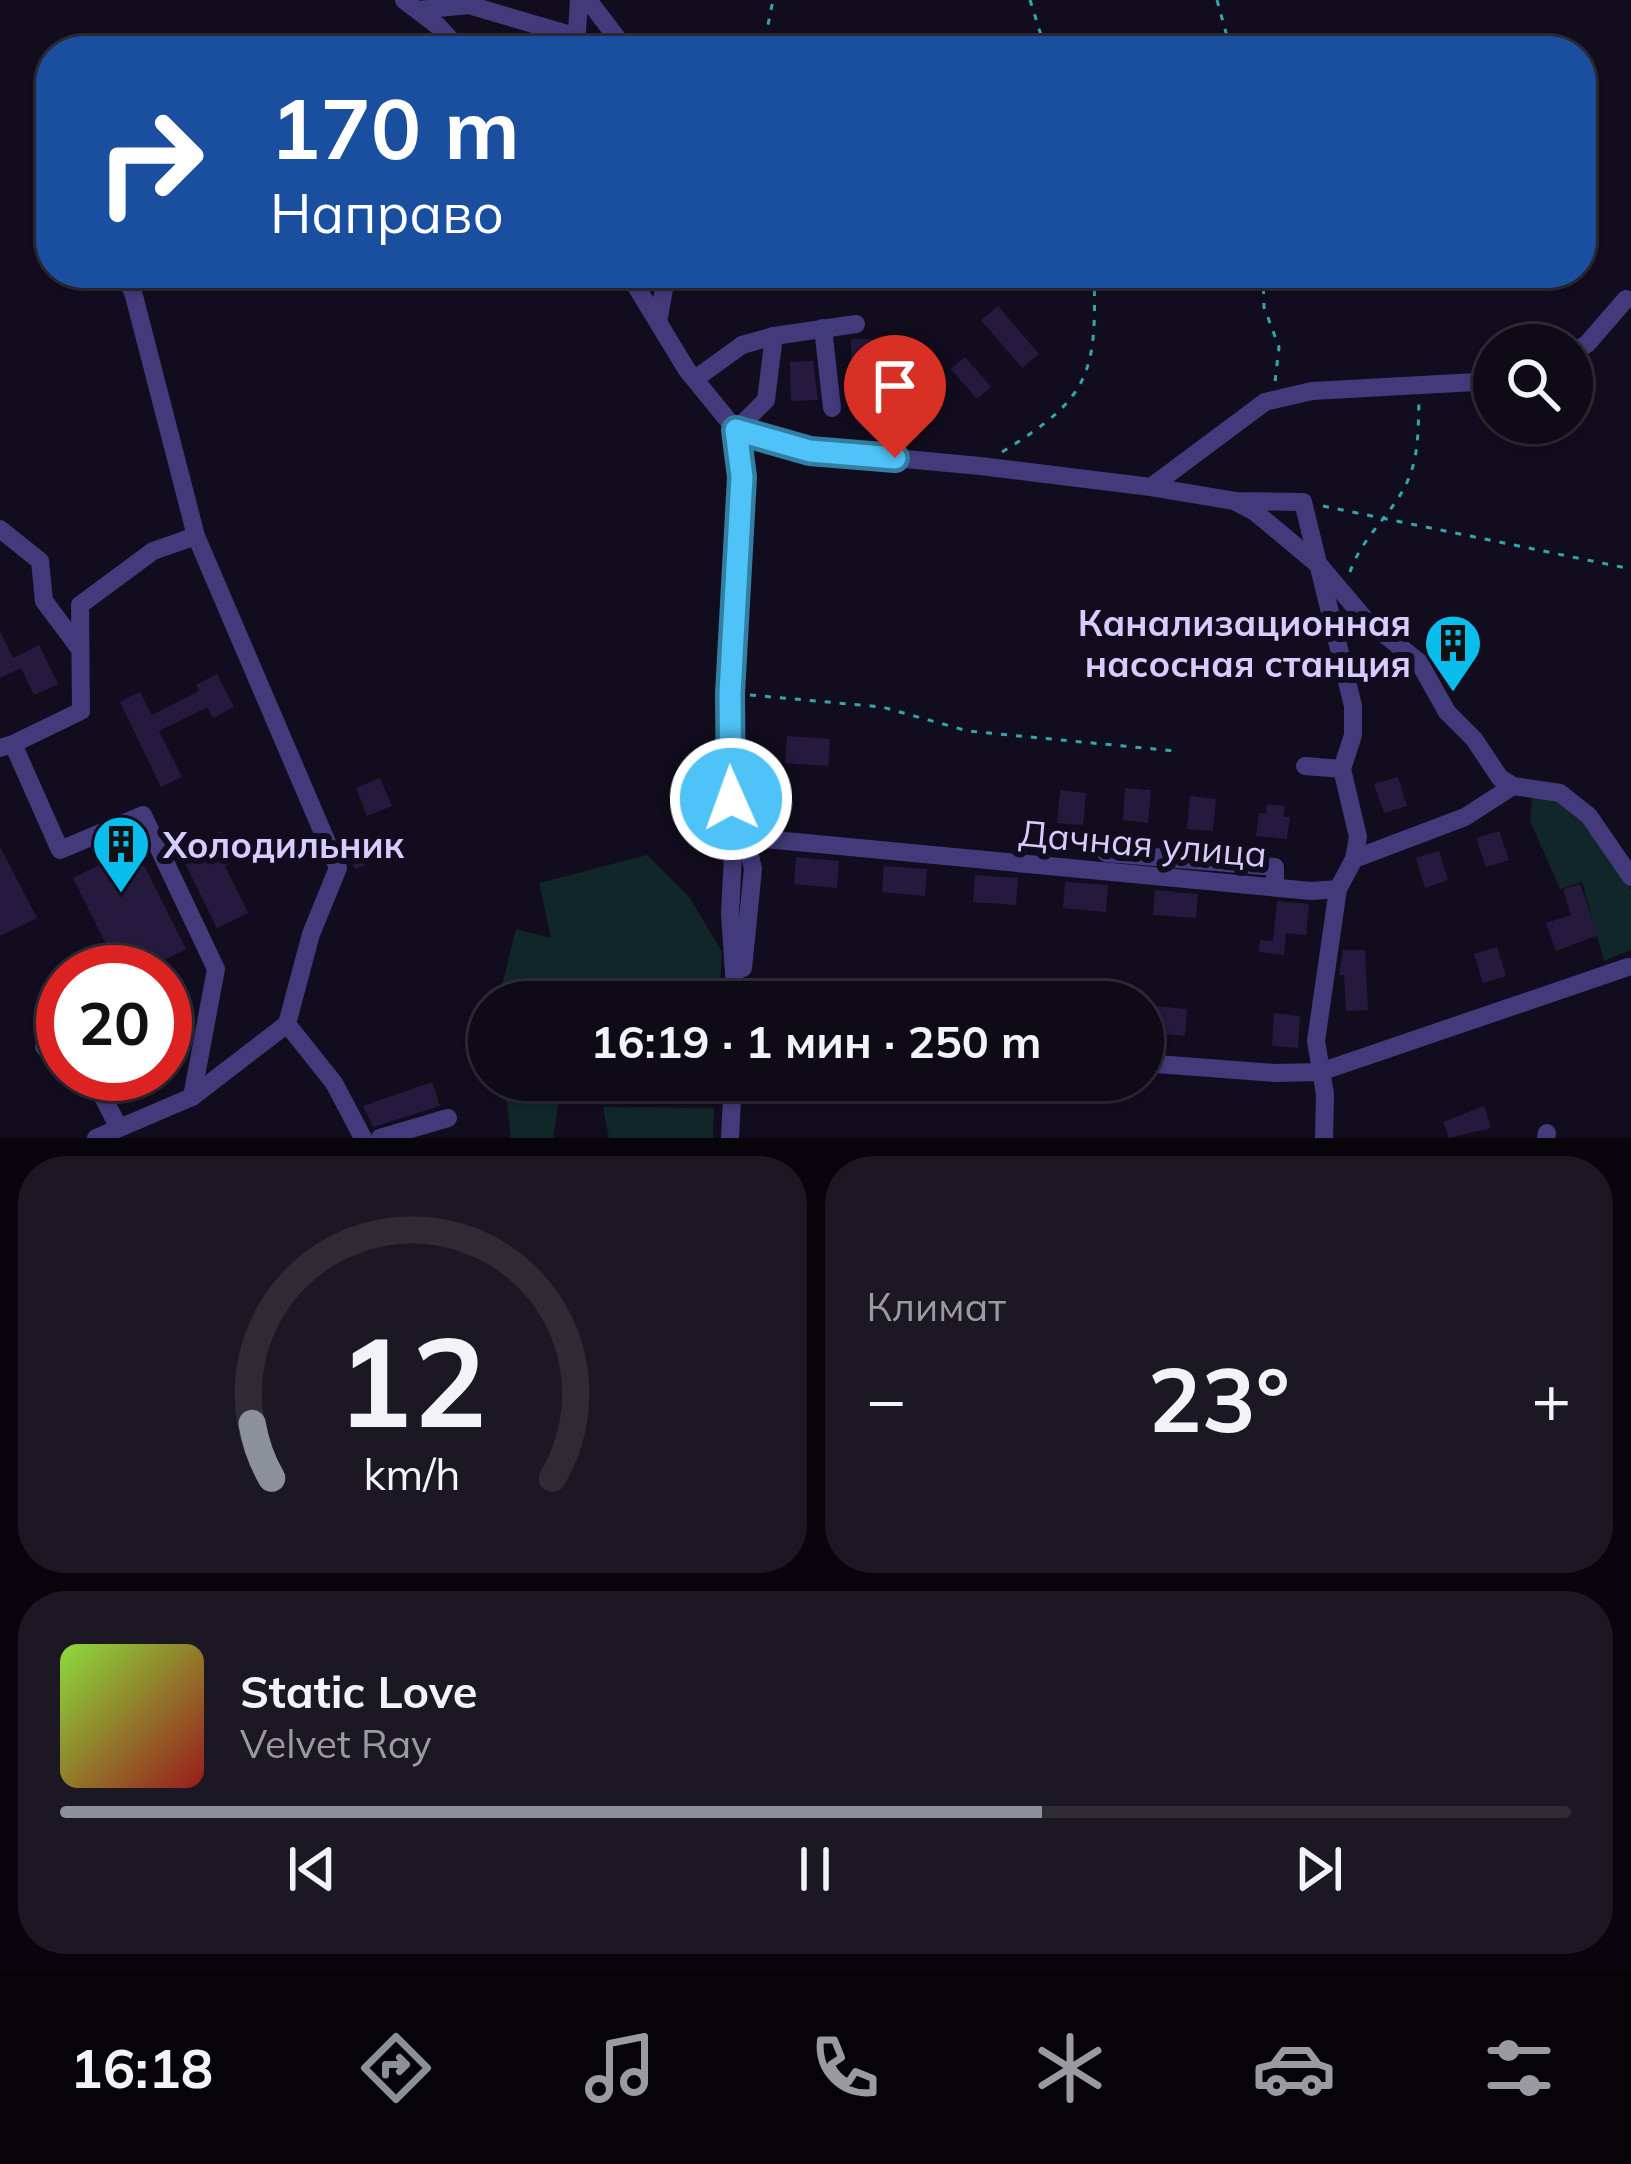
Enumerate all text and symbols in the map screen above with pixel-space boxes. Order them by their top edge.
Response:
text: 170 m [270,75,520,180]
icon: right [72,84,228,240]
text: Направо [270,179,504,247]
map controls [1473,324,1593,444]
button: search [1473,324,1593,444]
pin [844,335,946,458]
icon: arrive [862,353,928,419]
place label: Канализационная насосная станция [1078,600,1411,686]
building icon: Канализационная насосная станция [1422,612,1484,694]
position arrow [668,736,794,862]
street label: Дачная улица [1017,810,1269,876]
building icon: Холодильник [90,813,152,895]
place label: Холодильник [162,822,405,867]
speed limit sign: 20 [36,945,192,1101]
text: 16:19 · 1 мин · 250 m [590,1013,1042,1069]
text: Климат [867,1282,1006,1331]
text: 12 [337,1302,487,1458]
text: 23° [1148,1342,1290,1455]
text: − [867,1357,906,1440]
text: + [1531,1357,1571,1440]
text: km/h [364,1446,461,1500]
text: Static Love [240,1663,477,1719]
text: Velvet Ray [240,1719,432,1768]
icon: previous [279,1836,345,1902]
icon: pause [782,1836,848,1902]
icon: next [1286,1836,1352,1902]
icon: directions [354,2026,438,2110]
icon: music [578,2026,662,2110]
icon: phone [803,2026,887,2110]
icon: climate [1028,2026,1112,2110]
icon: car [1252,2026,1336,2110]
icon: filters [1477,2026,1561,2110]
text: 16:18 [70,2034,213,2102]

